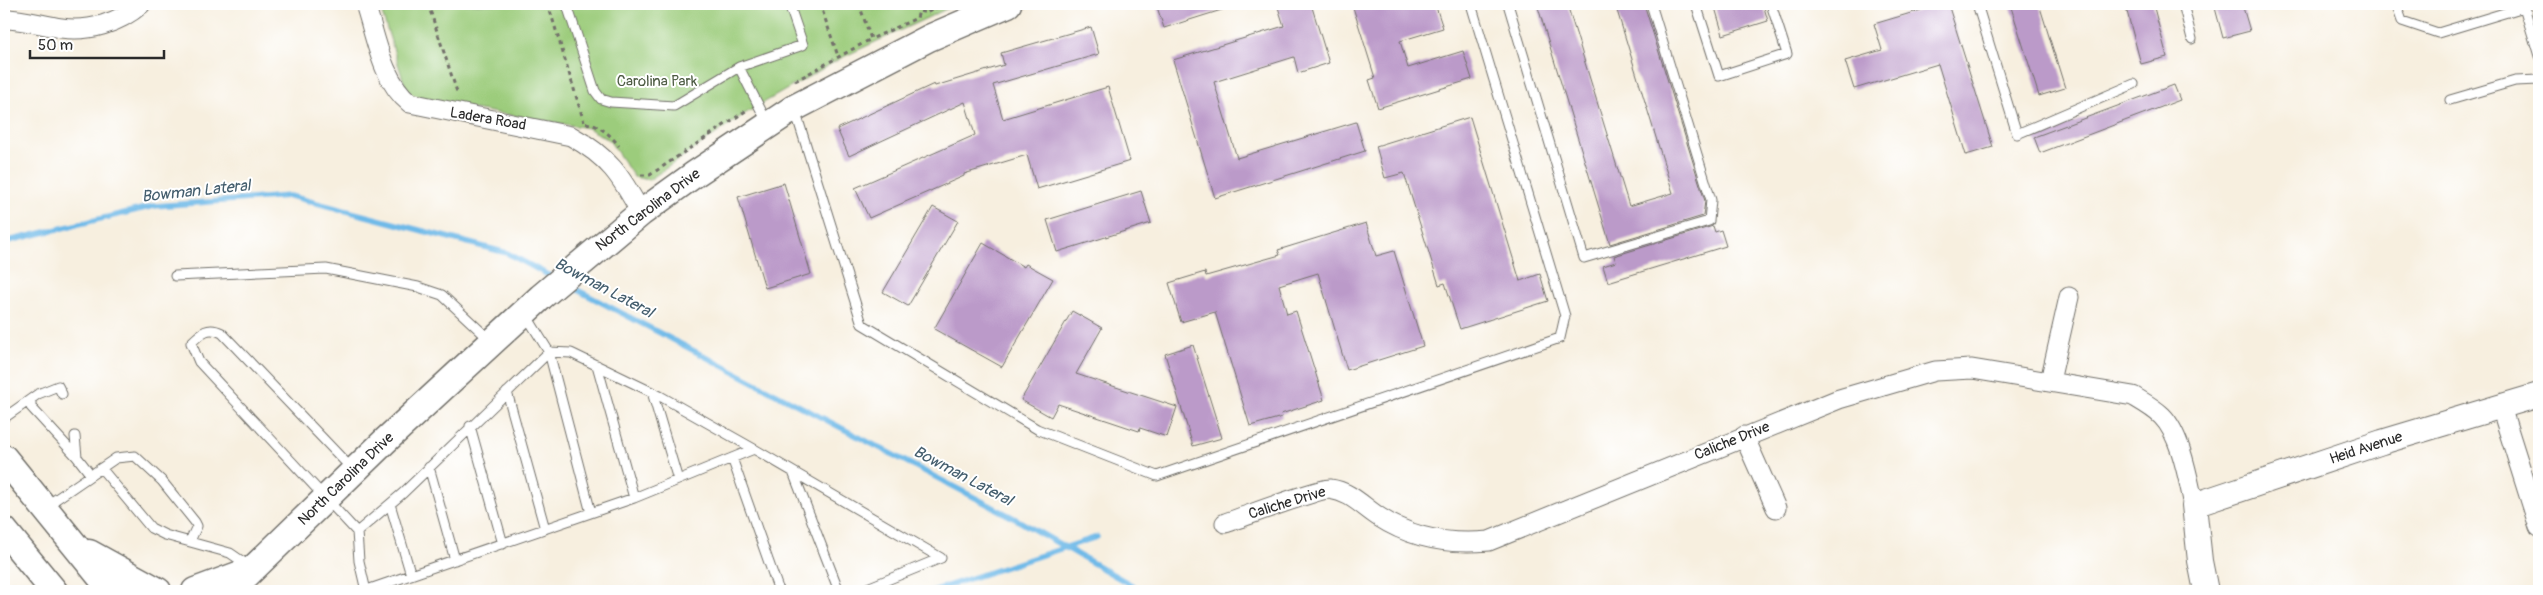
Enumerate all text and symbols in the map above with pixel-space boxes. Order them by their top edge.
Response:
scale bar [30,28,164,60]
text: 50 m [38,36,73,55]
park label: Carolina Park [617,72,698,91]
street label: Ladera Road [448,103,528,135]
street label: North Carolina Drive [592,164,705,256]
water label: Bowman Lateral [141,175,254,207]
water label: Bowman Lateral [551,254,659,324]
street label: Caliche Drive [1691,417,1773,465]
street label: Heid Avenue [2327,427,2405,469]
street label: North Carolina Drive [294,428,398,530]
water label: Bowman Lateral [910,442,1018,512]
street label: Caliche Drive [1246,482,1329,524]

